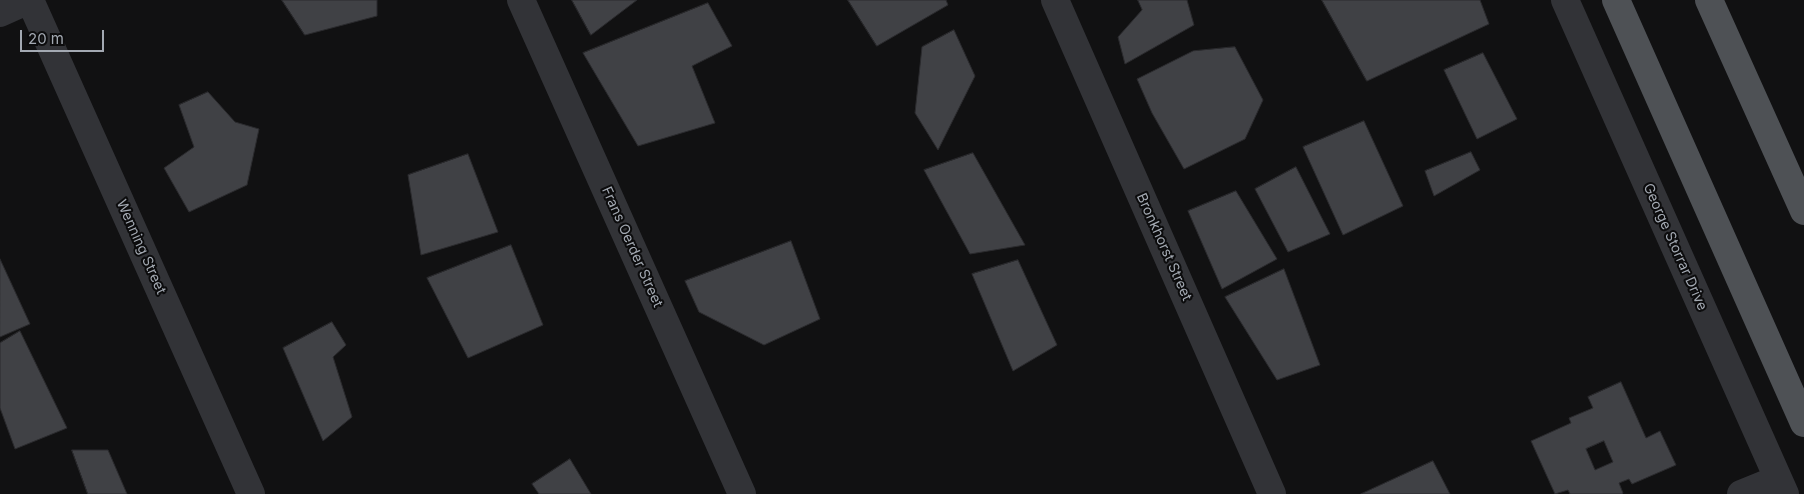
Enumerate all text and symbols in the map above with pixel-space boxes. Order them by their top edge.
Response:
scale bar [22,20,106,52]
text: 20 m [28,29,64,48]
street label: George Storrar Drive [1639,181,1711,313]
street label: Frans Oerder Street [598,184,666,310]
street label: Bronkhorst Street [1133,191,1195,303]
street label: Wenning Street [113,197,169,297]

